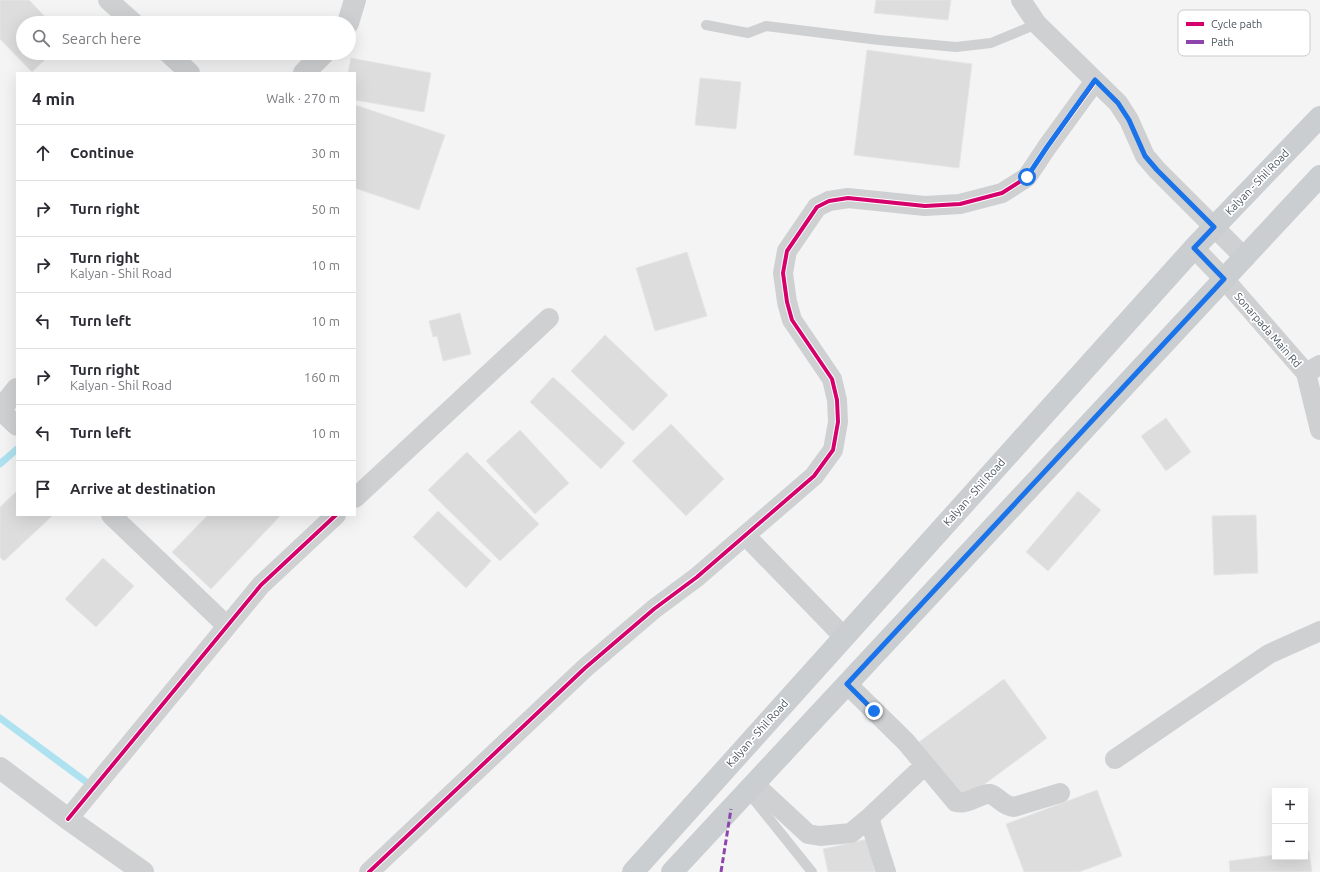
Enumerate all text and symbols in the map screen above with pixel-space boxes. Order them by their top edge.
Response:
legend [1178,10,1310,56]
search box [16,16,356,60]
text: Cycle path [1211,18,1262,30]
icon: search [30,27,52,49]
text: Search here [62,30,141,47]
text: Path [1211,36,1234,48]
text: 4 min [32,89,75,108]
text: Walk · 270 m [266,91,340,105]
icon: ahead [32,142,54,164]
text: Continue [70,144,134,161]
text: 30 m [311,146,340,160]
street label: Kalyan - Shil Road [1223,147,1291,217]
route start [1018,168,1036,186]
icon: right [32,198,54,220]
text: Turn right [70,200,140,217]
text: 50 m [311,202,340,216]
text: Turn right [70,249,140,266]
icon: right [32,254,54,276]
text: 10 m [311,258,340,272]
text: Kalyan - Shil Road [70,266,172,280]
street label: Sonarpada Main Rd [1232,290,1304,370]
icon: left [32,310,54,332]
text: Turn left [70,312,131,329]
text: 10 m [311,314,340,328]
text: Turn right [70,361,140,378]
icon: right [32,366,54,388]
text: 160 m [304,370,340,384]
text: Kalyan - Shil Road [70,378,172,392]
icon: left [32,422,54,444]
text: Turn left [70,424,131,441]
text: 10 m [311,426,340,440]
street label: Kalyan - Shil Road [941,456,1007,528]
icon: arrive [32,478,54,500]
text: Arrive at destination [70,480,216,497]
street label: Kalyan - Shil Road [724,697,790,769]
route end [865,702,883,720]
map controls [1272,788,1308,860]
button: + [1272,788,1308,824]
button: − [1272,824,1308,860]

